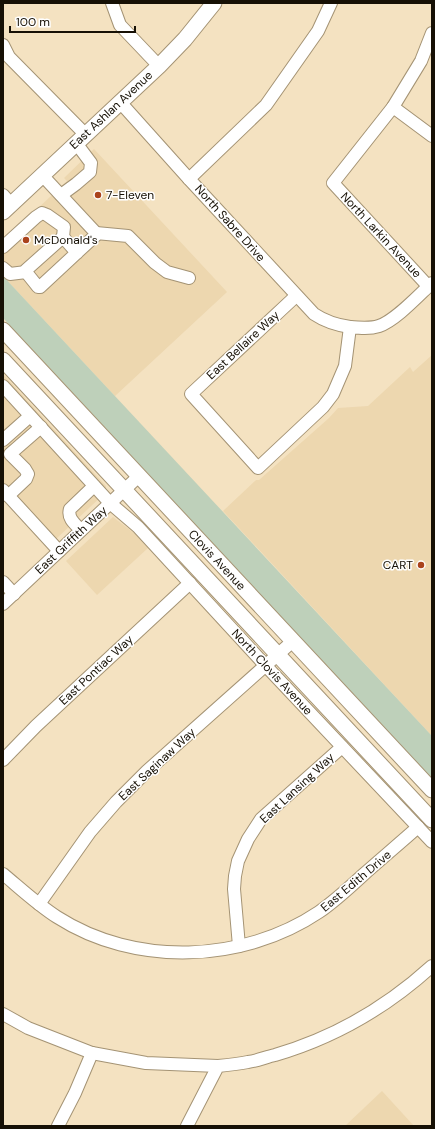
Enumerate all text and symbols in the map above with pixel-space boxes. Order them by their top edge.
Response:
scale bar [10,8,135,34]
text: 100 m [16,14,50,30]
street label: East Ashlan Avenue [66,67,156,153]
street label: North Sabre Drive [191,181,269,265]
place label: 7-Eleven [106,187,154,203]
street label: North Larkin Avenue [337,189,425,281]
marker: 7-Eleven [93,190,103,200]
place label: McDonald's [34,232,98,248]
marker: McDonald's [21,235,31,245]
street label: East Bellaire Way [203,307,283,383]
street label: East Griffith Way [32,502,111,578]
street label: Clovis Avenue [185,526,249,594]
place label: CART [383,557,413,573]
marker: CART [416,560,426,570]
street label: North Clovis Avenue [228,626,316,719]
street label: East Pontiac Way [56,631,137,709]
street label: East Saginaw Way [115,724,199,804]
street label: East Lansing Way [256,749,338,827]
street label: East Edith Drive [317,847,395,915]

